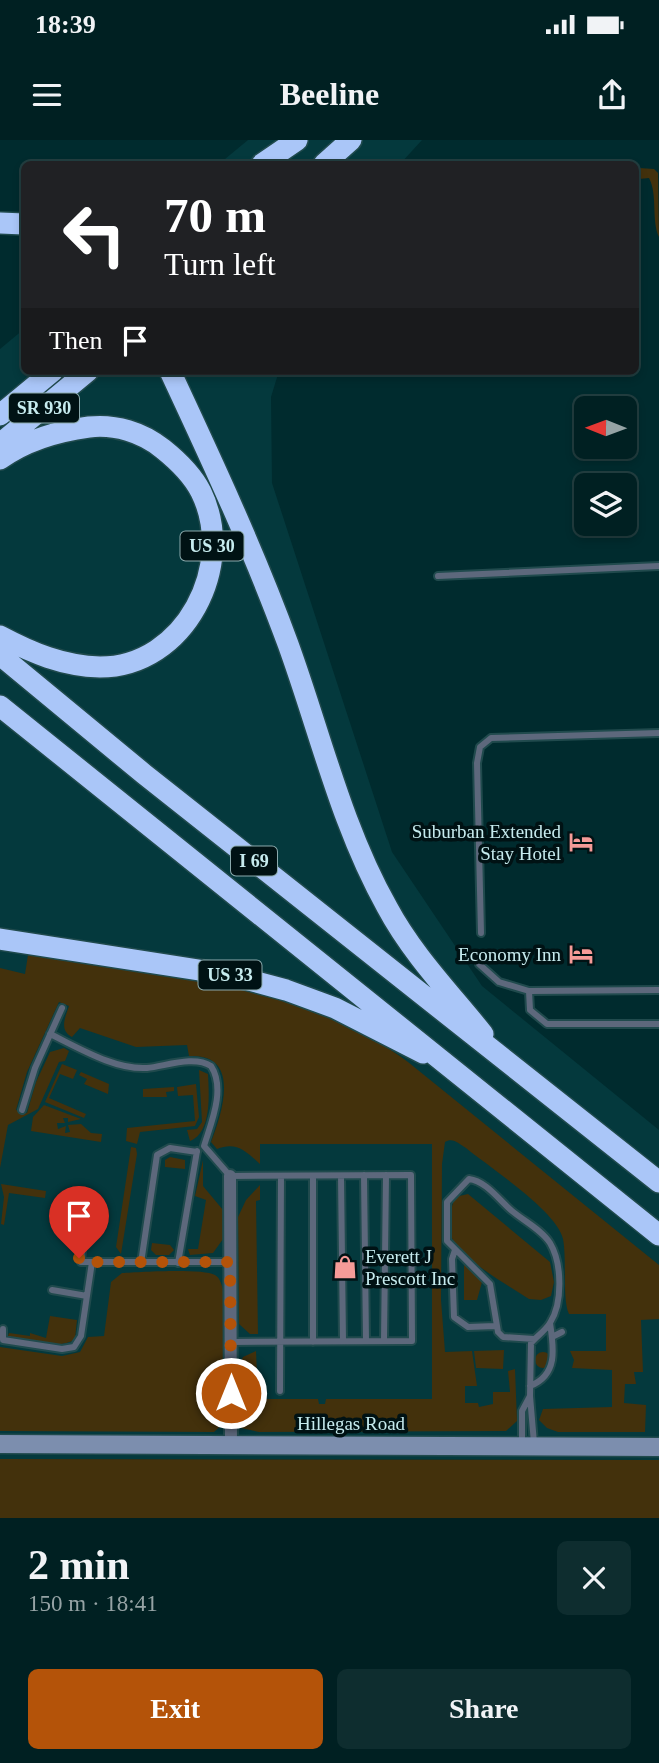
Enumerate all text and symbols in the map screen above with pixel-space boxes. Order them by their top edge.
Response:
text: 18:39 [35,10,96,39]
icon: menu [28,76,66,114]
text: Beeline [280,76,379,112]
icon: share [593,76,631,114]
text: 70 m [164,188,266,243]
icon: left [49,189,140,280]
text: Turn left [164,246,276,282]
icon: arrive [116,322,154,360]
text: Then [49,326,102,355]
road number: SR 930 [9,394,79,422]
north arrow [574,396,637,458]
map controls [574,396,637,536]
button: layers [574,473,637,536]
road number: US 30 [180,532,244,560]
place label: Suburban Extended Stay Hotel [412,821,562,864]
hotel icon: Suburban Extended Stay Hotel [567,828,595,856]
road number: I 69 [231,846,277,876]
hotel icon: Economy Inn [567,940,595,968]
place label: Economy Inn [458,944,561,965]
road number: US 33 [198,960,262,990]
pin [49,1186,109,1258]
icon: arrive [60,1197,98,1235]
place label: Everett J Prescott Inc [365,1246,455,1289]
shop icon: Everett J Prescott Inc [331,1253,359,1281]
position arrow [194,1356,268,1430]
street label: Hillegas Road [297,1413,406,1434]
button: close [557,1541,631,1615]
text: 2 min [28,1542,130,1588]
text: 150 m · 18:41 [28,1591,158,1616]
button: Exit [28,1669,323,1749]
button: Share [337,1669,631,1749]

